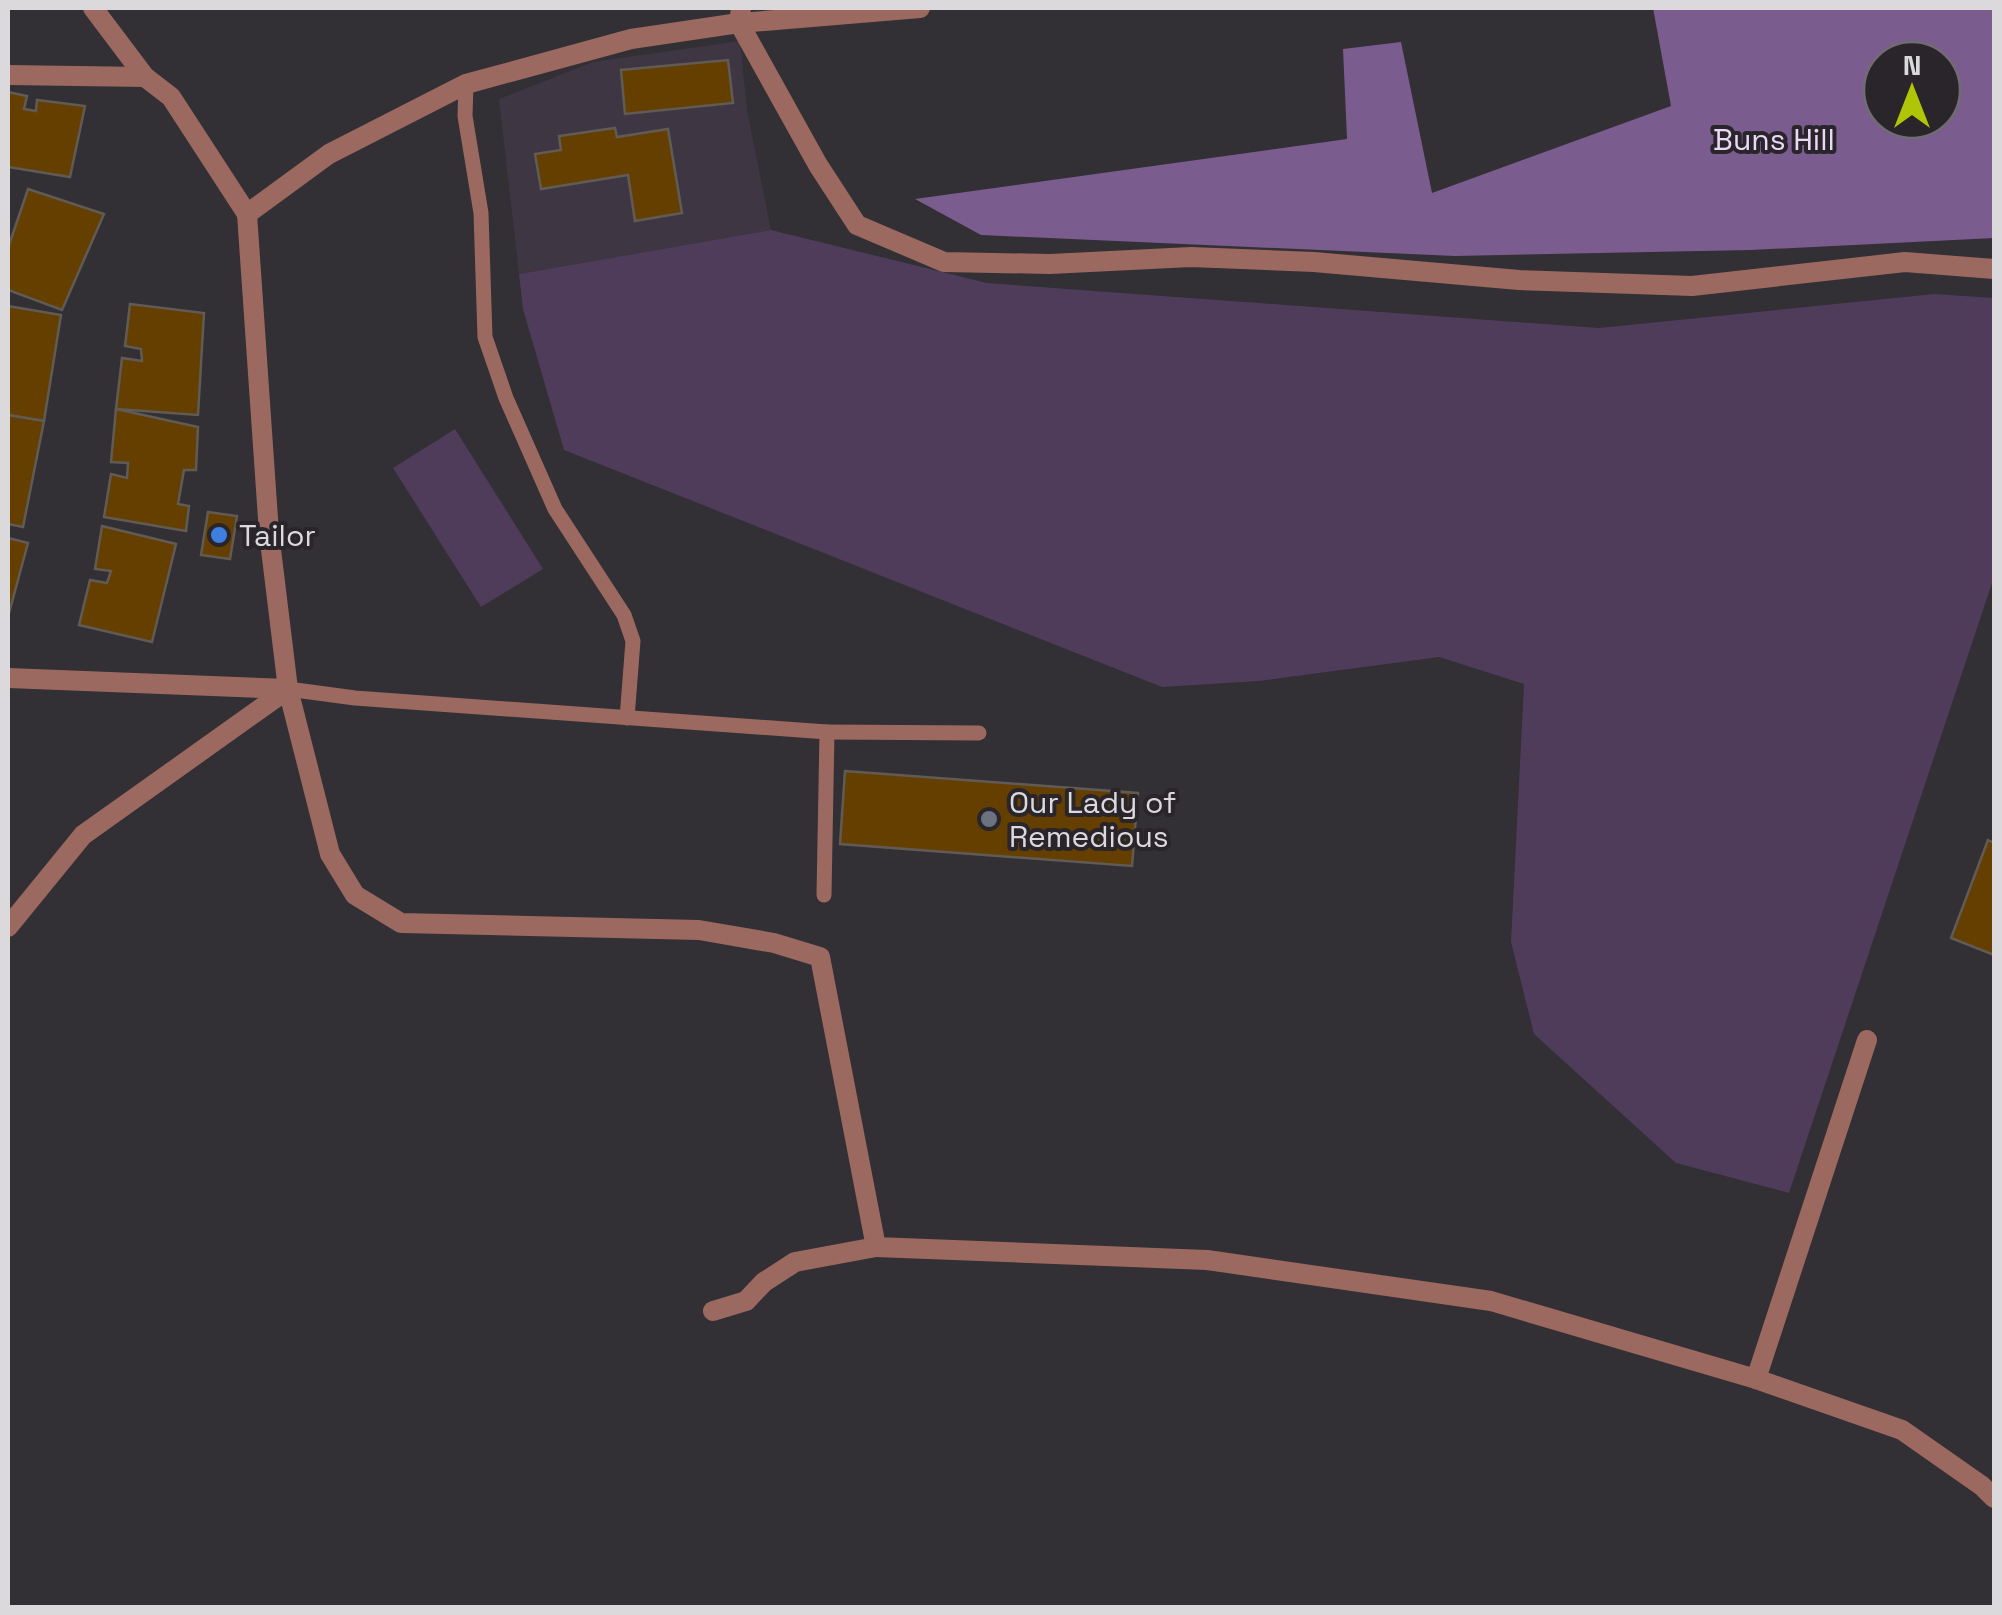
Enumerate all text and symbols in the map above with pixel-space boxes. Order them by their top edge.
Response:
north arrow [1862,40,1962,140]
text: N [1903,47,1921,83]
park label: Buns Hill [1713,120,1835,159]
place label: Tailor [239,516,316,555]
marker: Tailor [208,524,230,546]
place label: Our Lady of Remedious [1009,783,1176,856]
marker: Our Lady of Remedious [978,808,1000,830]

